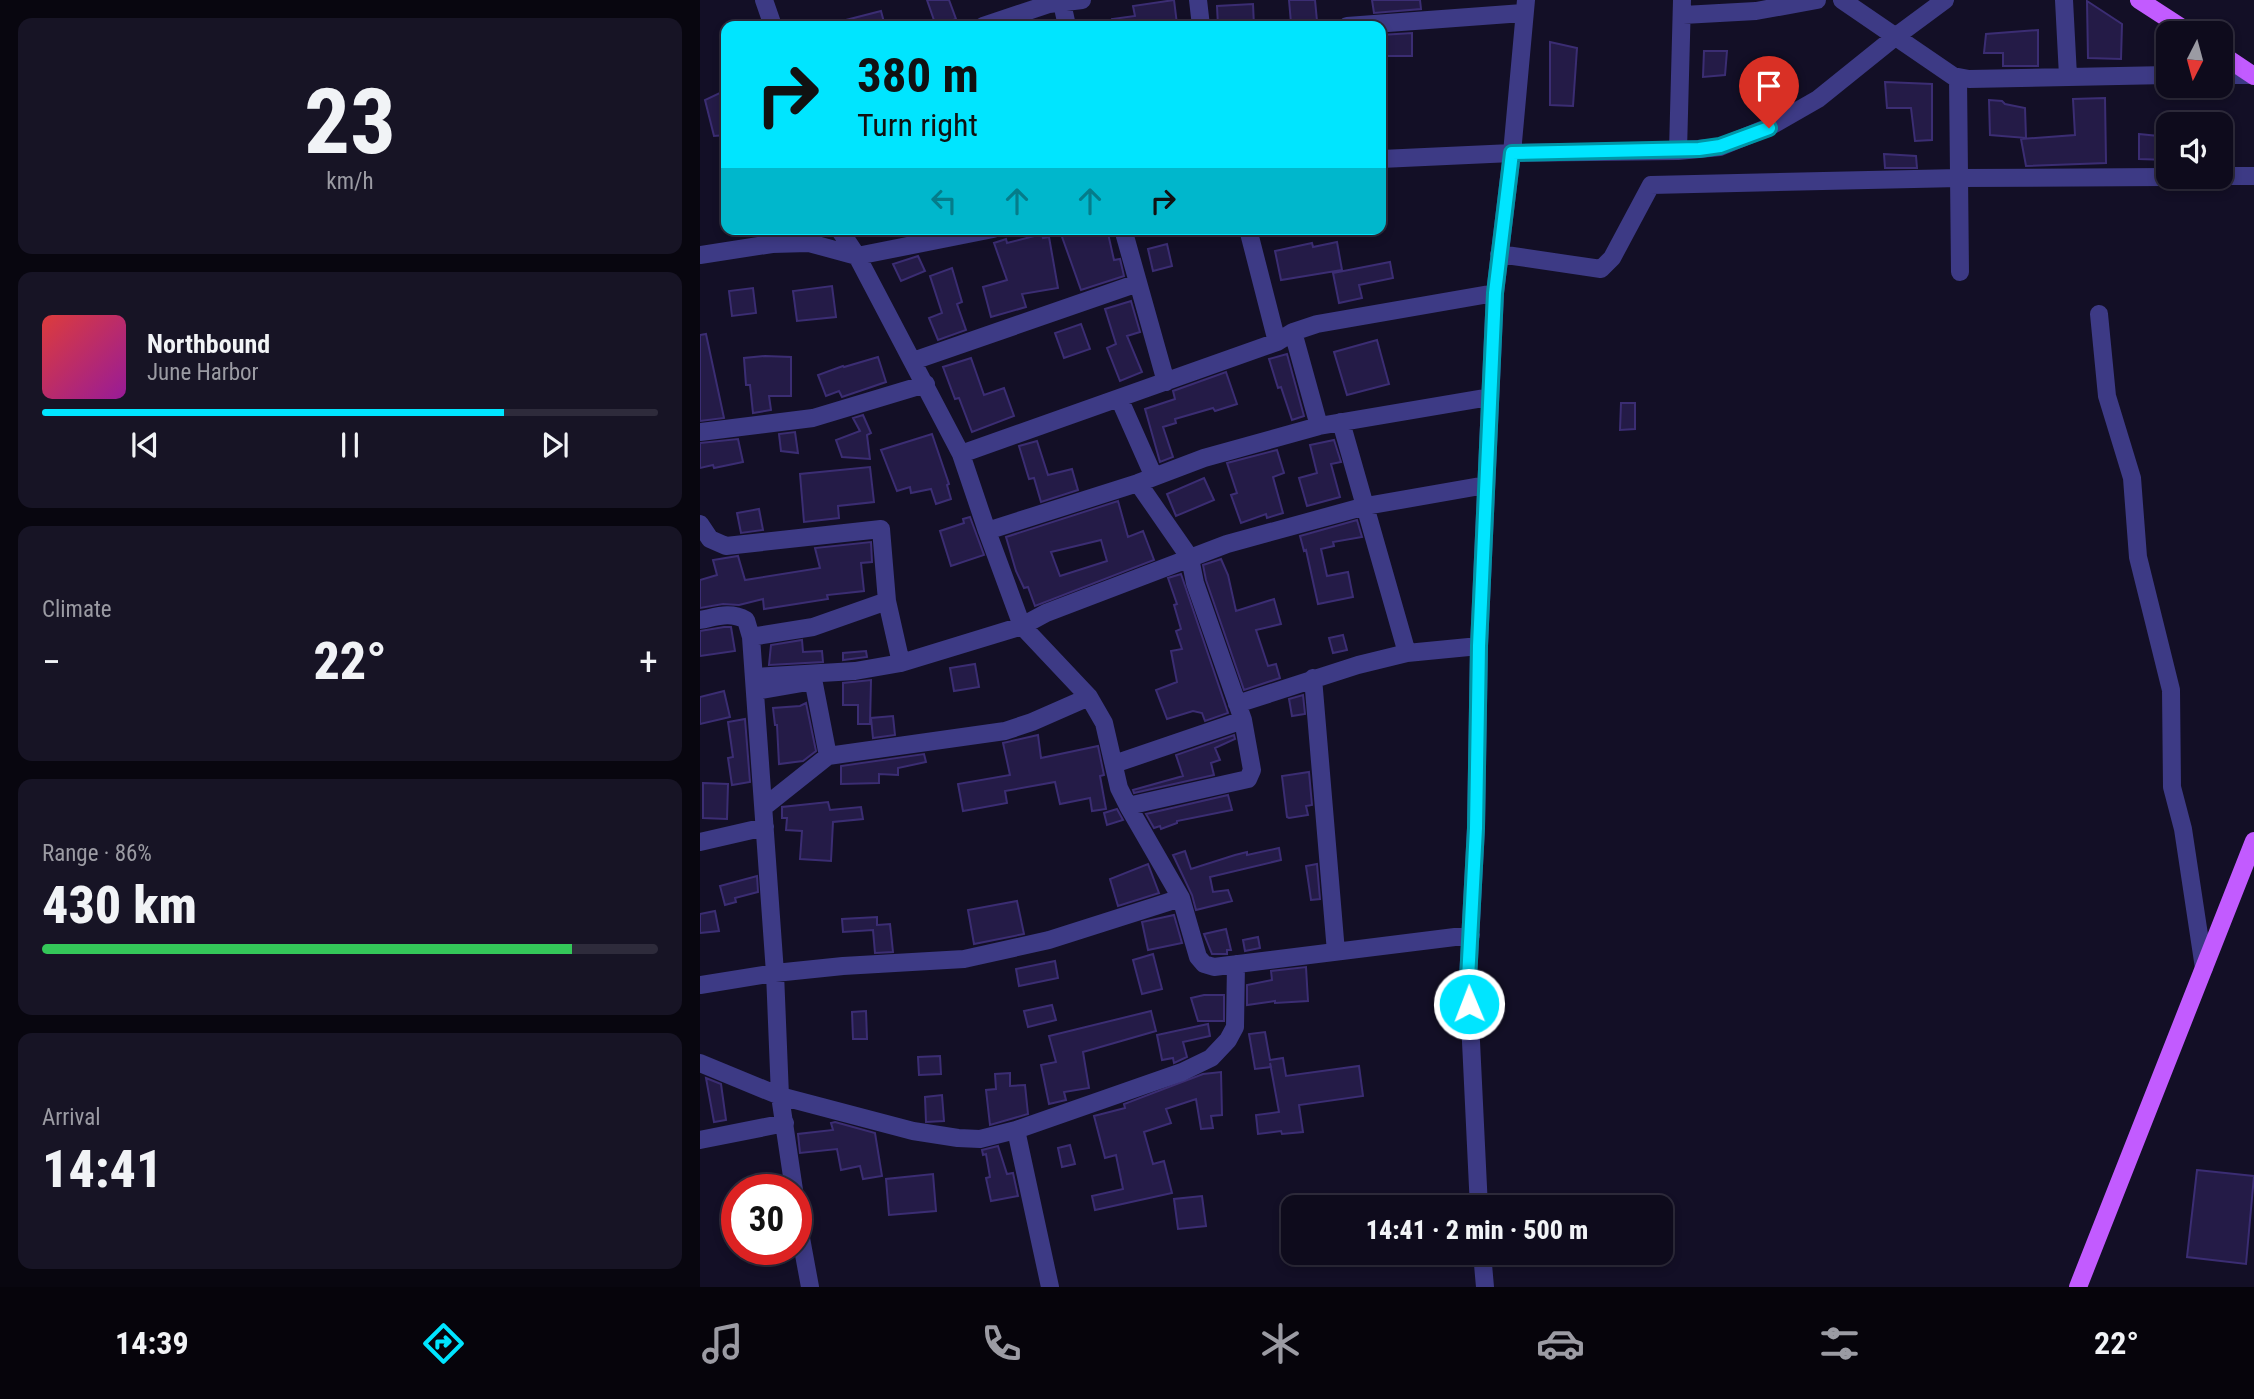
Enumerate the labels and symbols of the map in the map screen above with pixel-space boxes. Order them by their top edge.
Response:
north arrow [2156,21,2233,98]
pin [1739,56,1799,128]
position arrow [1432,967,1506,1041]
speed limit sign: 30 [721,1174,812,1265]

